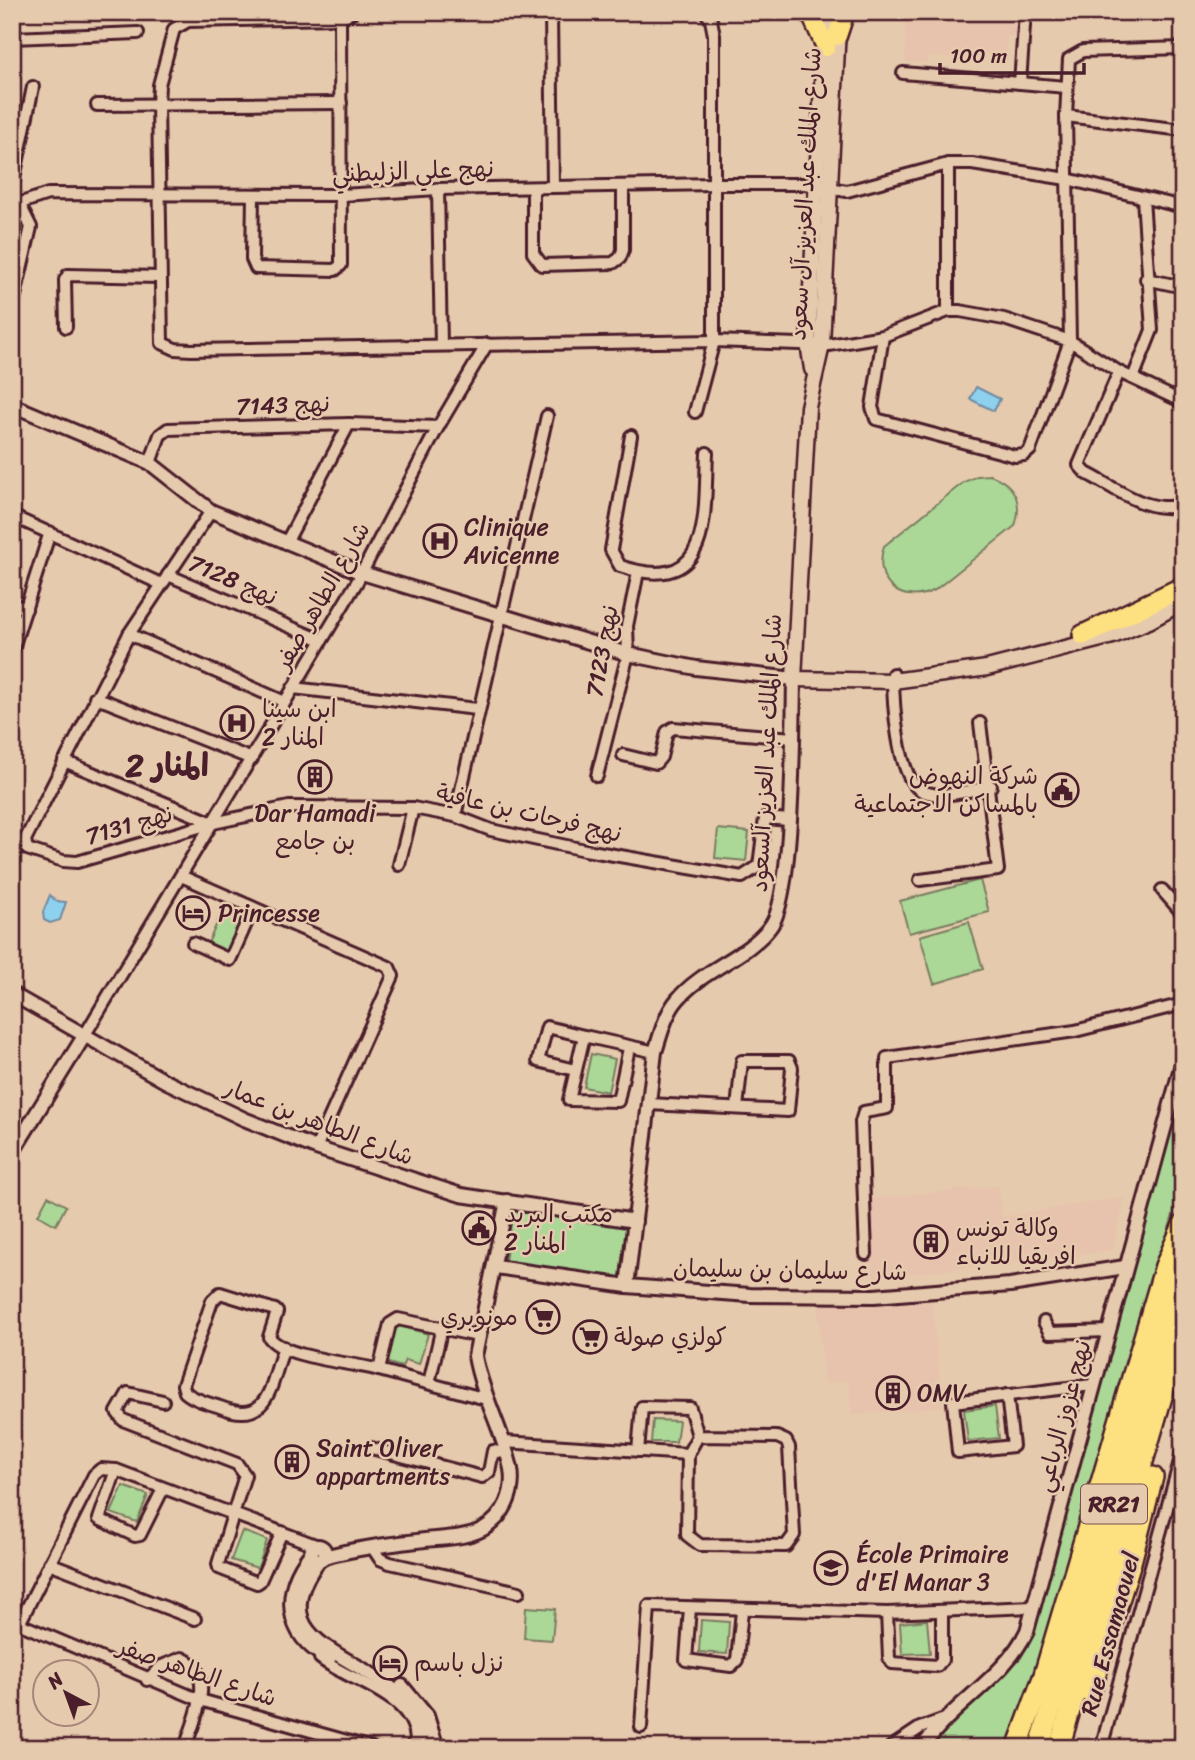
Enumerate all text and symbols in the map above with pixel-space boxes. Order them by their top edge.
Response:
scale bar [940,32,1083,76]
text: 100 m [950,37,1007,75]
street label: شارع الملك عبد العزيز آل سعود [776,46,834,342]
street label: نهج علي الزليطني [331,147,495,195]
street label: نهج 7143 [235,382,331,428]
place label: Clinique Avicenne [463,506,560,576]
street label: شارع الطاهر صفر [261,514,382,680]
hospital icon: Clinique Avicenne [421,522,459,560]
street label: نهج 7128 [181,542,285,618]
street label: نهج 7123 [573,602,631,700]
street label: شارع الملك عبد العزيز آلسعود [738,613,794,893]
place label: ابن سينا المنار 2 [262,688,337,758]
hospital icon: ابن سينا المنار 2 [218,704,256,742]
district label: المنار 2 [125,737,209,794]
place label: شركة النهوض بالمساكن الاجتماعية [854,755,1038,825]
building icon: Dar Hamadi بن جامع [296,758,334,796]
street label: نهج فرحات بن عافية [432,771,626,855]
public building icon: شركة النهوض بالمساكن الاجتماعية [1043,771,1081,809]
street label: نهج 7131 [80,792,178,858]
place label: Dar Hamadi بن جامع [254,792,377,862]
place label: Princesse [218,892,320,934]
hotel icon: Princesse [174,894,212,932]
street label: شارع الطاهر بن عمار [217,1066,420,1177]
place label: مكتب البريد المنار 2 [504,1193,613,1263]
place label: وكالة تونس افريقيا للانباء [956,1207,1076,1277]
public building icon: مكتب البريد المنار 2 [460,1209,498,1247]
building icon: وكالة تونس افريقيا للانباء [912,1223,950,1261]
street label: شارع سليمان بن سليمان [673,1247,907,1293]
place label: مونوبري [440,1296,518,1338]
supermarket icon: مونوبري [524,1298,562,1336]
place label: كولزي صولة [614,1316,727,1358]
supermarket icon: كولزي صولة [571,1318,609,1356]
street label: نهج عزوز الرباعي [1022,1335,1104,1497]
place label: OMV [917,1372,967,1414]
building icon: OMV [874,1374,912,1412]
place label: Saint Oliver appartments [316,1427,450,1497]
building icon: Saint Oliver appartments [273,1443,311,1481]
road number: RR21 [1081,1484,1147,1524]
place label: École Primaire d'El Manar 3 [856,1533,1009,1603]
street label: Rue Essamaouel [1068,1546,1152,1721]
school or university icon: École Primaire d'El Manar 3 [812,1549,850,1587]
street label: شارع الطاهر صفر [110,1624,282,1719]
place label: نزل باسم [414,1642,503,1684]
hotel icon: نزل باسم [371,1644,409,1682]
north arrow [32,1658,102,1728]
text: N [39,1663,72,1698]

